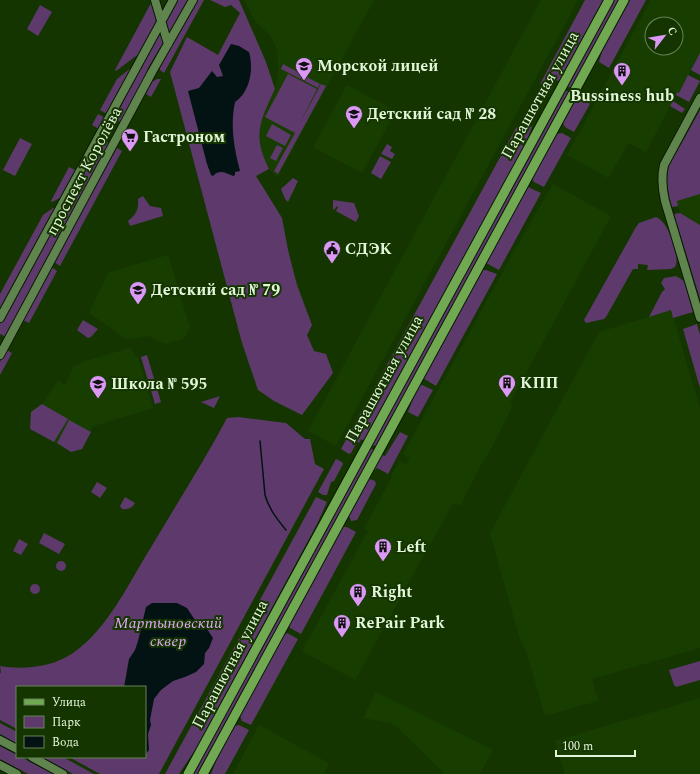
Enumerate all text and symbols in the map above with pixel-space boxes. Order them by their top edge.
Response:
north arrow [644,16,684,56]
text: С [663,23,682,39]
street label: Парашютная улица [495,27,585,163]
place label: Морской лицей [317,54,438,78]
school or university icon: Морской лицей [294,56,314,81]
building icon: Bussiness hub [612,61,632,86]
place label: Bussiness hub [570,84,674,108]
street label: проспект Королёва [40,102,128,240]
place label: Детский сад № 28 [367,102,496,126]
school or university icon: Детский сад № 28 [344,104,364,129]
place label: Гастроном [143,125,225,149]
supermarket icon: Гастроном [120,127,140,152]
place label: СДЭК [345,237,393,261]
public building icon: СДЭК [322,239,342,264]
place label: Детский сад № 79 [151,278,280,302]
school or university icon: Детский сад № 79 [128,280,148,305]
street label: Парашютная улица [339,311,429,447]
place label: КПП [520,371,558,395]
place label: Школа № 595 [111,372,208,396]
building icon: КПП [497,373,517,398]
school or university icon: Школа № 595 [88,374,108,399]
place label: Left [396,535,426,559]
building icon: Left [373,537,393,562]
place label: Right [371,580,413,604]
building icon: Right [348,582,368,607]
street label: Парашютная улица [186,595,274,733]
park label: Мартыновский сквер [114,611,223,653]
place label: RePair Park [355,611,445,635]
building icon: RePair Park [332,613,352,638]
legend [16,686,146,758]
text: Улица [52,693,86,712]
text: Парк [52,713,81,732]
scale bar [556,732,635,758]
text: Вода [52,733,79,752]
text: 100 m [562,737,593,756]

